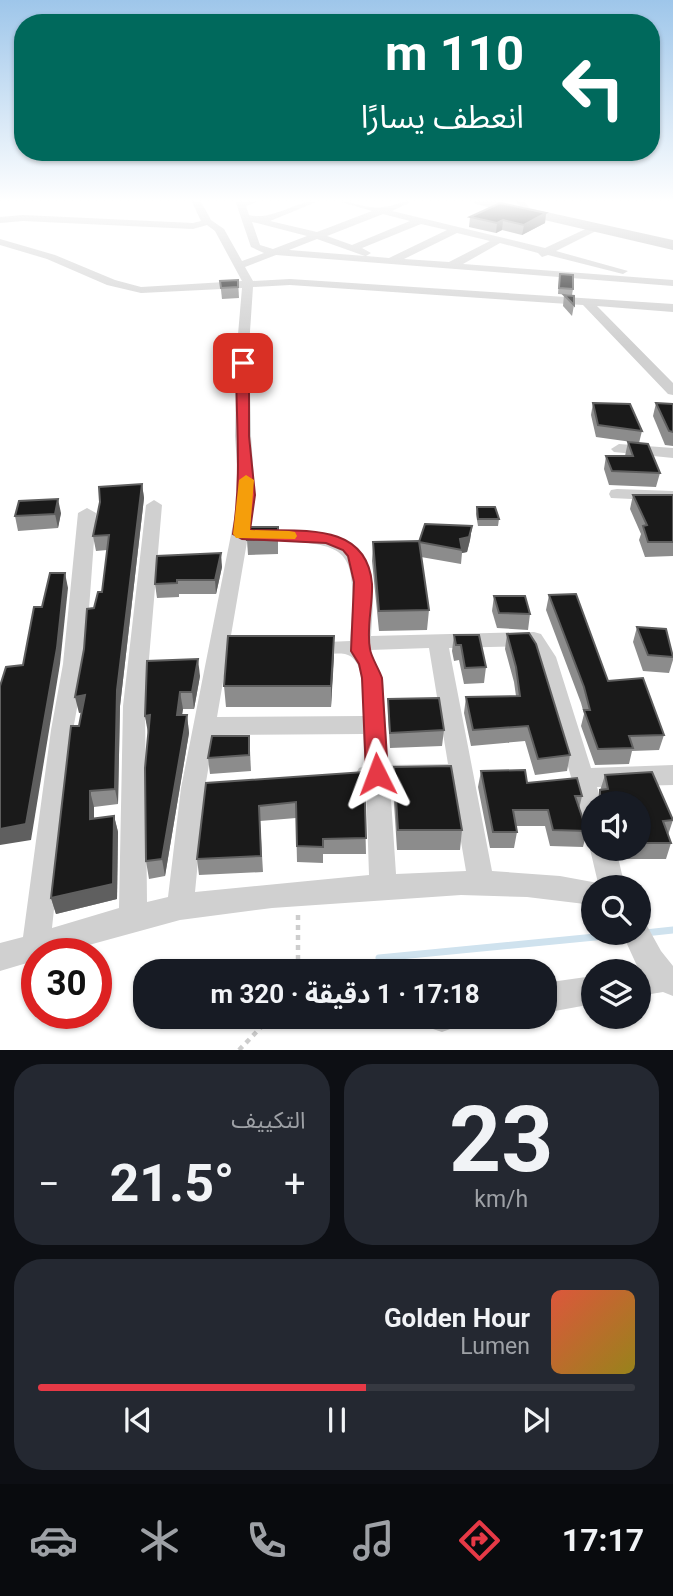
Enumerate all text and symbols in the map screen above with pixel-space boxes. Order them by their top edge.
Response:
text: 110 m [385,25,524,82]
icon: left [548,42,639,133]
text: انعطف يسارًا [361,98,524,136]
pin [213,333,273,393]
icon: arrive [224,344,262,382]
position arrow [340,737,414,811]
map controls [581,791,651,1029]
button: sound [581,791,651,861]
button: search [581,875,651,945]
speed limit sign: 30 [21,938,112,1029]
button: layers [581,959,651,1029]
text: 17:18 · 1 دقيقة · 320 m [210,979,480,1009]
text: 23 [449,1087,553,1193]
text: التكييف [231,1107,306,1134]
text: 21.5° [109,1153,234,1214]
text: − [38,1162,60,1206]
text: + [284,1162,306,1206]
text: km/h [474,1186,528,1213]
text: Golden Hour [384,1303,530,1333]
text: Lumen [460,1333,530,1360]
icon: previous [119,1401,157,1439]
icon: pause [318,1401,356,1439]
icon: next [517,1401,555,1439]
icon: car [29,1516,78,1565]
icon: climate [135,1516,184,1565]
icon: phone [242,1516,291,1565]
icon: music [349,1516,398,1565]
icon: directions [455,1516,504,1565]
text: 17:17 [562,1521,644,1559]

